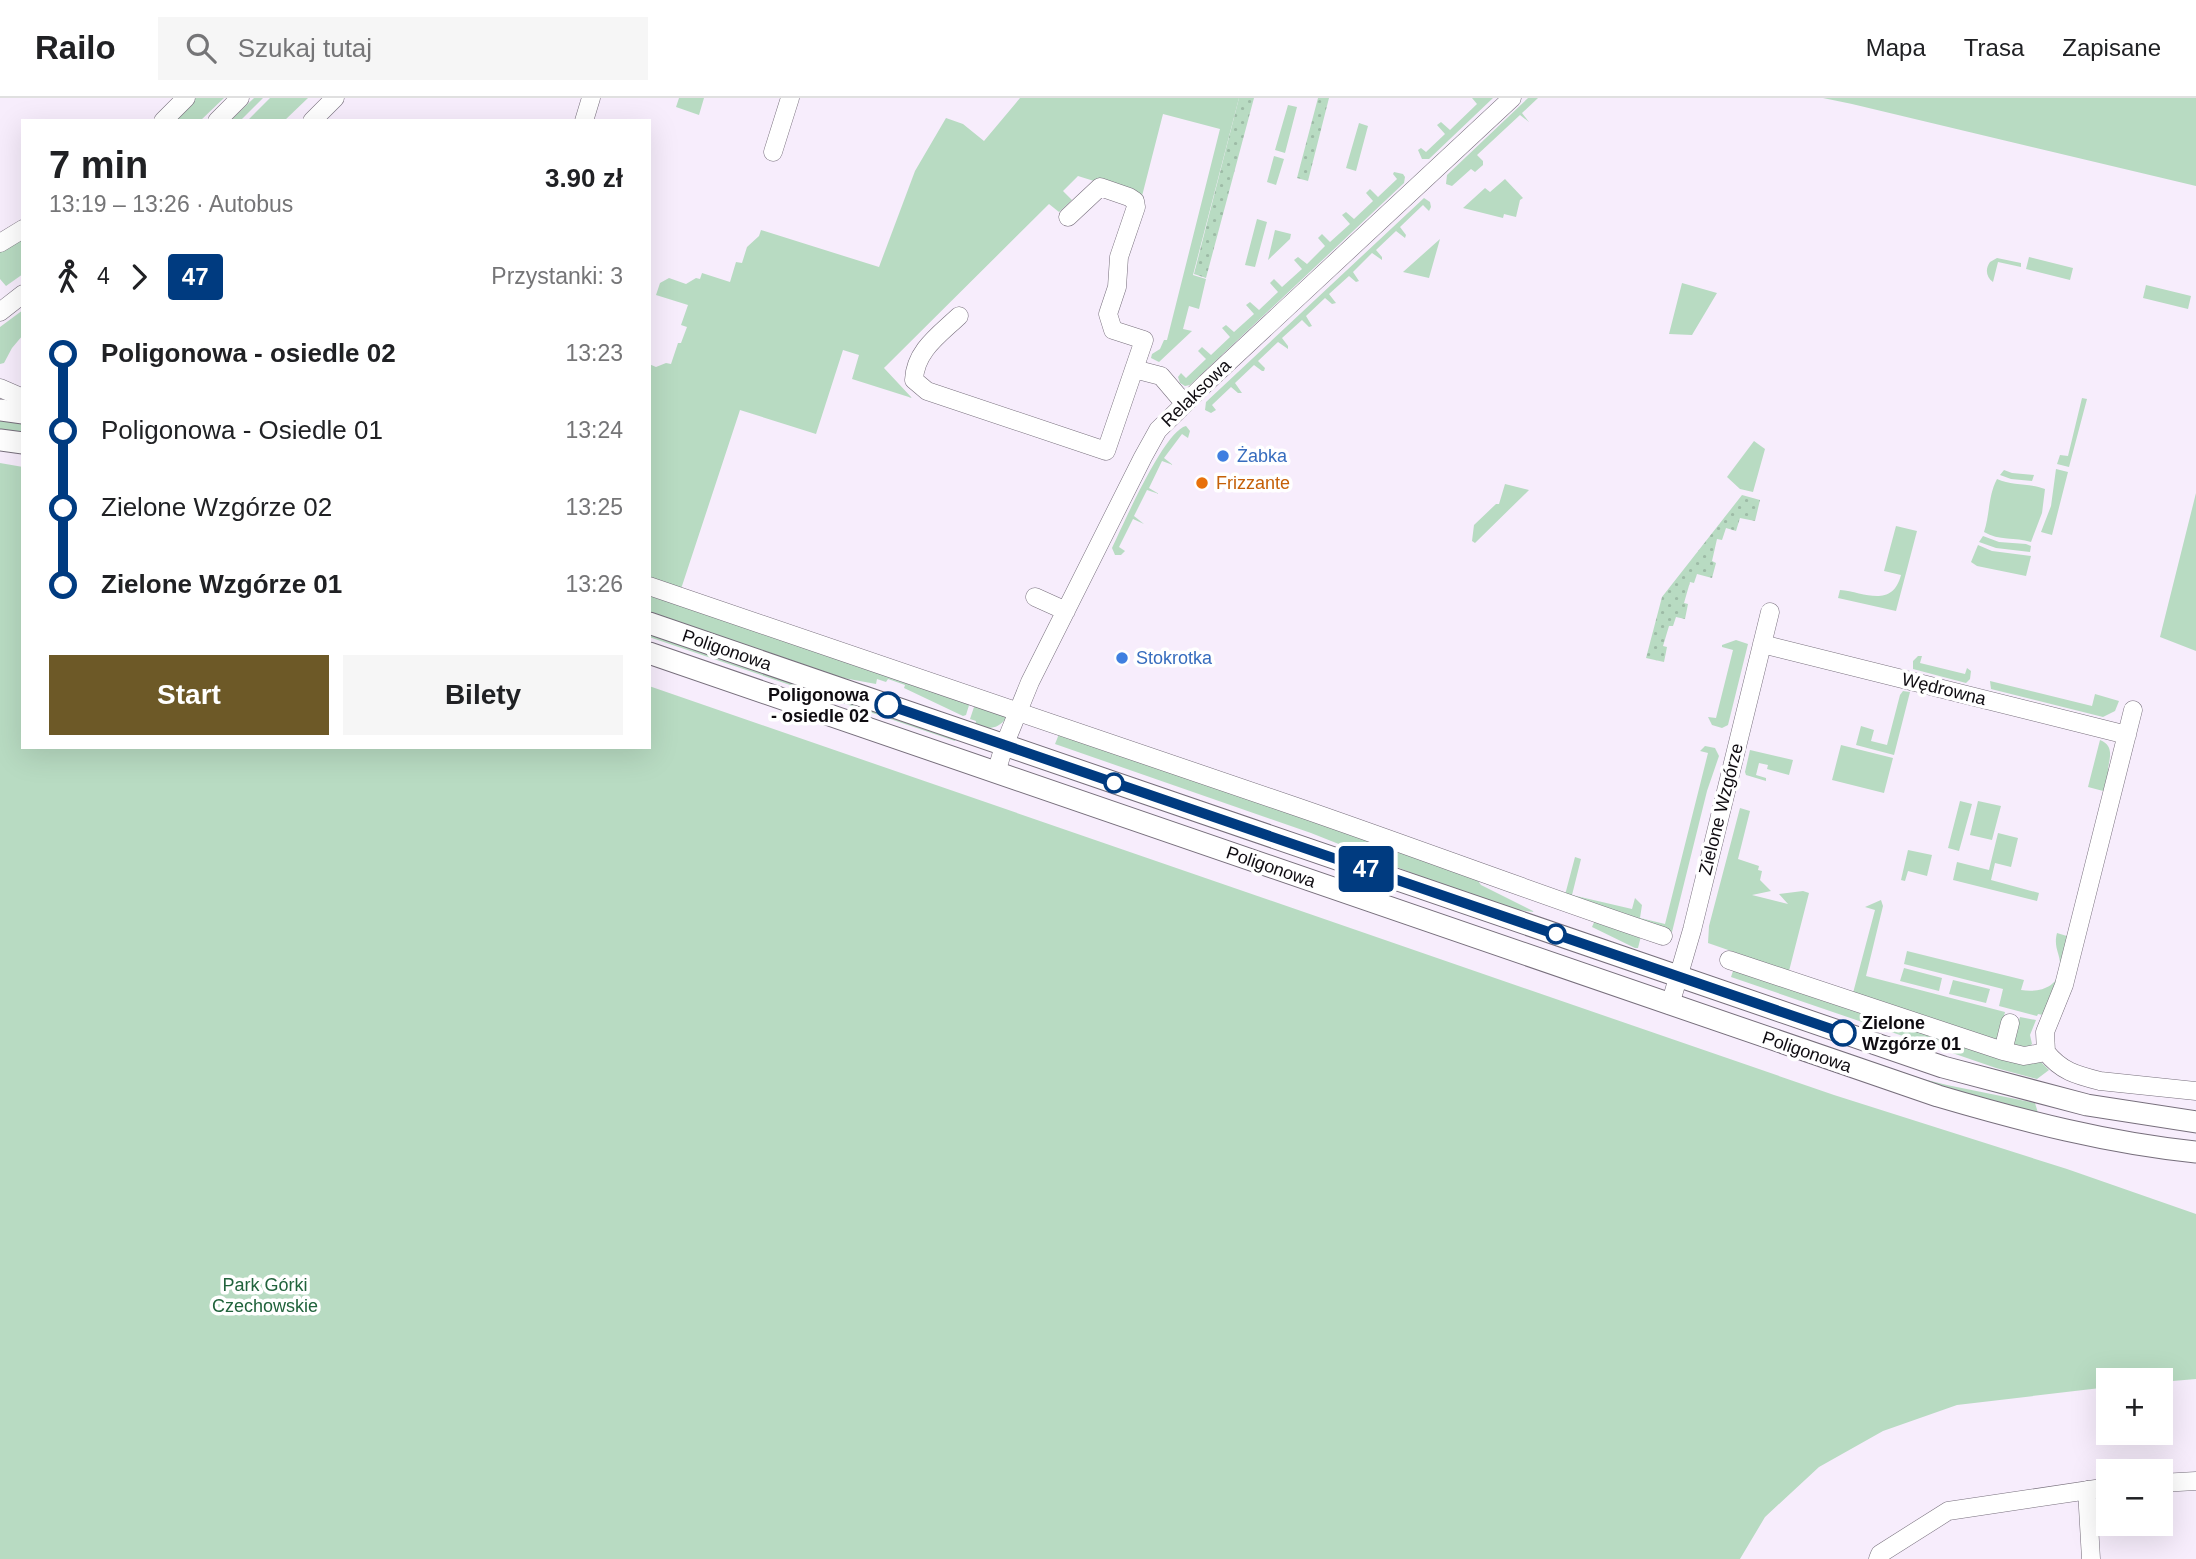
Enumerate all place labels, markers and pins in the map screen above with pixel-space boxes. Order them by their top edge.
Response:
place label: Żabka [1237,446,1288,466]
marker: Żabka [1215,448,1231,464]
place label: Frizzante [1216,473,1290,493]
marker: Frizzante [1194,475,1210,491]
place label: Stokrotka [1136,648,1213,668]
marker: Stokrotka [1114,650,1130,666]
place label: Poligonowa - osiedle 02 [768,685,870,726]
marker: Poligonowa - osiedle 02 [875,692,901,718]
unlabelled marker [1104,773,1124,793]
unlabelled marker [1546,924,1566,944]
place label: Zielone Wzgórze 01 [1862,1013,1961,1054]
marker: Zielone Wzgórze 01 [1830,1020,1856,1046]

